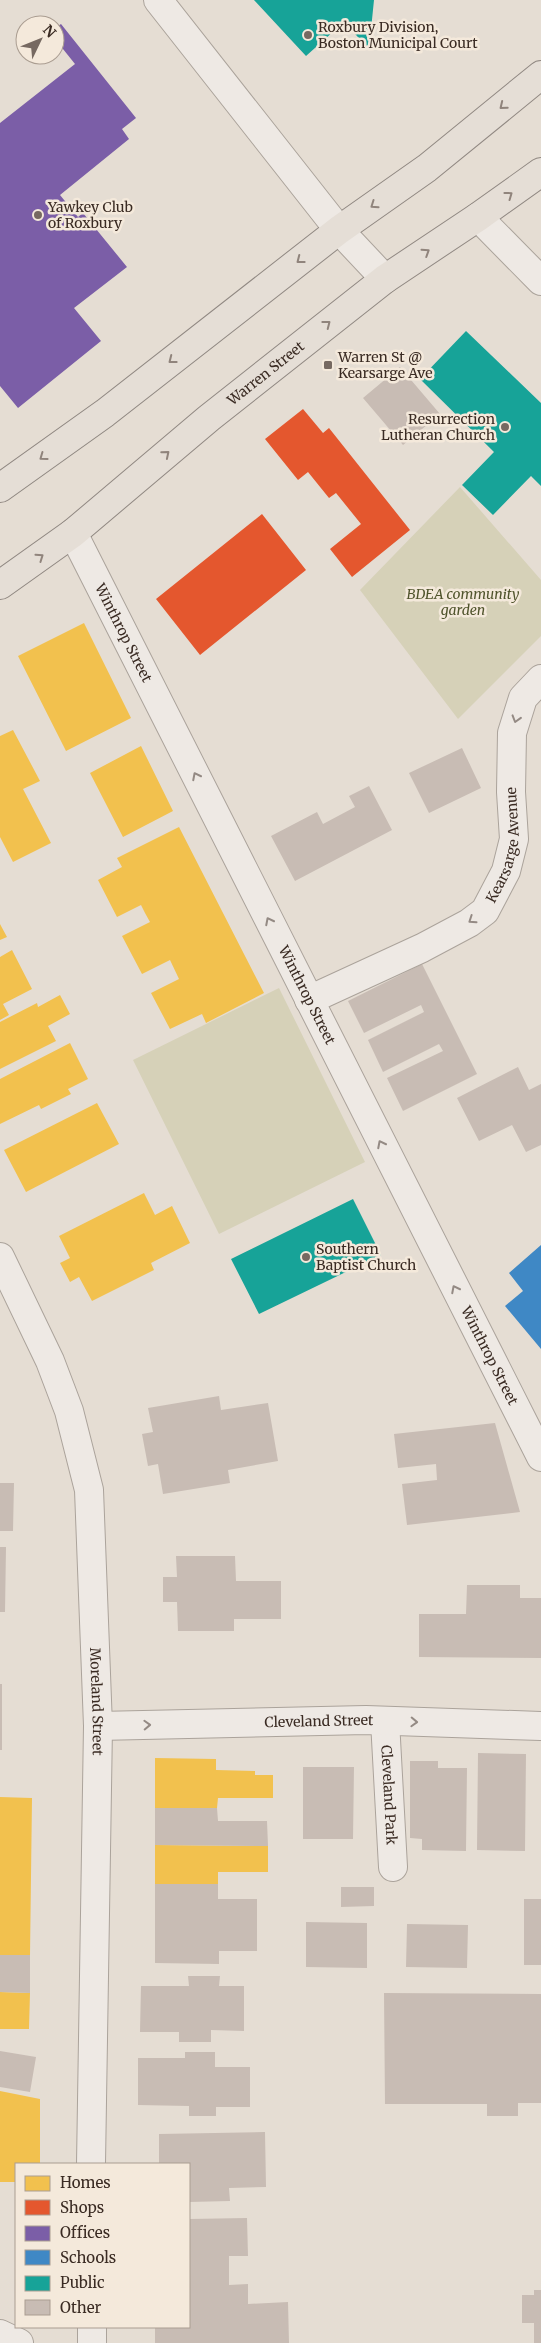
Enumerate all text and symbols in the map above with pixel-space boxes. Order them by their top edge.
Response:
north arrow [15,15,65,65]
place label: Roxbury Division, Boston Municipal Court [318,18,478,52]
text: N [39,21,60,41]
marker: Roxbury Division, Boston Municipal Court [302,29,314,41]
one-way arrow [500,100,509,108]
one-way arrow [504,191,513,201]
place label: Yawkey Club of Roxbury [47,198,133,232]
one-way arrow [370,199,380,208]
marker: Yawkey Club of Roxbury [32,209,44,221]
one-way arrow [420,249,430,258]
one-way arrow [297,254,306,262]
one-way arrow [321,322,330,330]
street label: Warren Street [223,337,308,410]
place label: Warren St @ Kearsarge Ave [337,348,432,382]
one-way arrow [169,354,178,362]
marker: Warren St @ Kearsarge Ave [322,359,334,371]
place label: Resurrection Lutheran Church [381,410,495,444]
marker: Resurrection Lutheran Church [499,421,511,433]
one-way arrow [39,451,48,460]
one-way arrow [160,451,169,460]
one-way arrow [34,554,44,563]
street label: Winthrop Street [91,580,156,686]
park label: BDEA community garden [406,585,520,619]
one-way arrow [512,715,522,723]
one-way arrow [192,772,202,781]
street label: Kearsarge Avenue [482,787,523,906]
one-way arrow [468,914,477,924]
one-way arrow [265,917,275,926]
street label: Winthrop Street [274,942,340,1048]
one-way arrow [377,1141,387,1150]
place label: Southern Baptist Church [316,1240,416,1274]
marker: Southern Baptist Church [300,1251,312,1263]
one-way arrow [451,1285,461,1294]
street label: Winthrop Street [457,1302,522,1408]
street label: Moreland Street [86,1647,107,1756]
street label: Cleveland Street [264,1711,374,1731]
one-way arrow [411,1717,419,1727]
one-way arrow [144,1720,151,1730]
street label: Cleveland Park [377,1744,401,1845]
legend [15,2163,190,2328]
text: Homes [60,2173,111,2192]
text: Shops [60,2198,104,2217]
text: Offices [60,2223,110,2242]
text: Schools [60,2248,116,2267]
text: Public [60,2273,105,2292]
text: Other [60,2298,102,2317]

